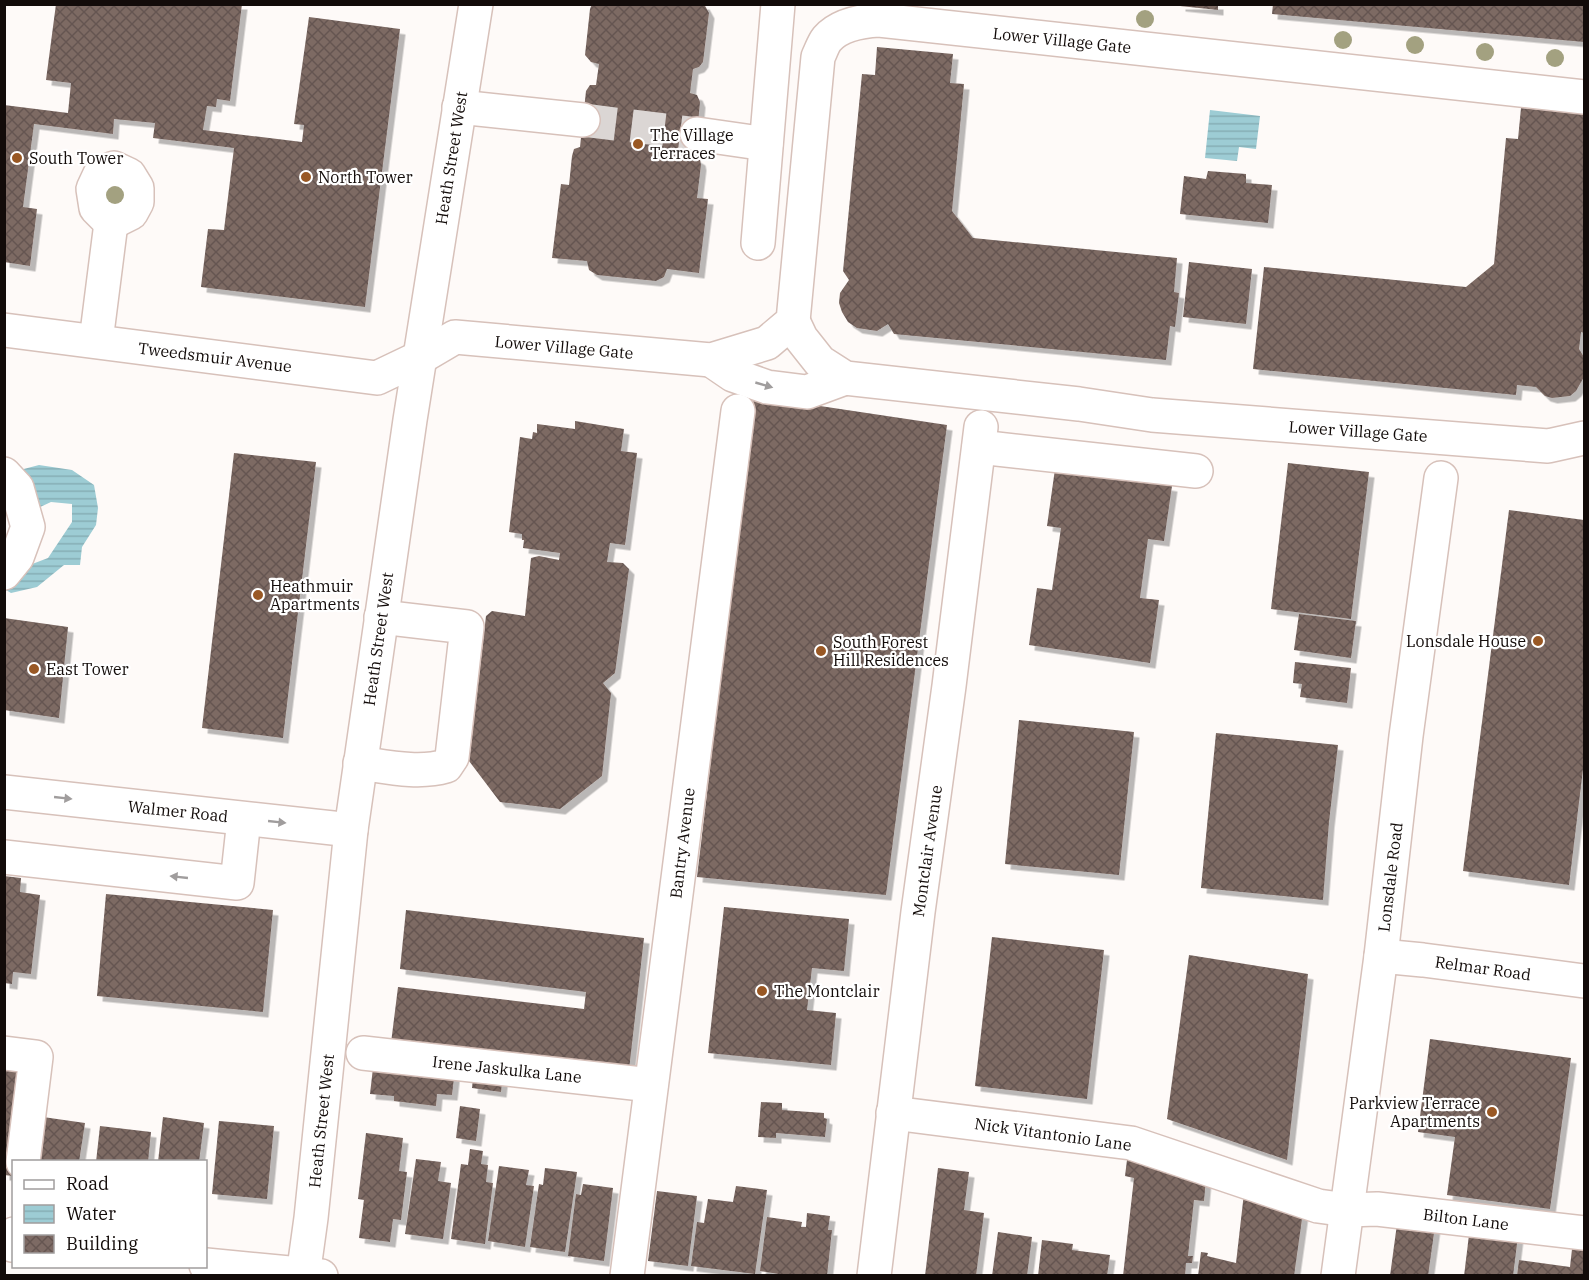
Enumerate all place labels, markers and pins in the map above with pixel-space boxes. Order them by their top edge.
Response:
place label: The Village Terraces [650,125,734,163]
marker: The Village Terraces [631,137,645,151]
place label: South Tower [29,148,123,168]
marker: South Tower [10,151,24,165]
place label: North Tower [318,167,413,187]
marker: North Tower [299,170,313,184]
place label: Heathmuir Apartments [270,576,360,614]
marker: Heathmuir Apartments [251,588,265,602]
place label: Lonsdale House [1406,631,1526,651]
place label: South Forest Hill Residences [833,632,949,670]
marker: Lonsdale House [1531,634,1545,648]
marker: South Forest Hill Residences [814,644,828,658]
place label: East Tower [46,659,129,679]
marker: East Tower [27,662,41,676]
place label: The Montclair [774,981,879,1001]
marker: The Montclair [755,984,769,998]
place label: Parkview Terrace Apartments [1349,1093,1480,1131]
marker: Parkview Terrace Apartments [1485,1105,1499,1119]

